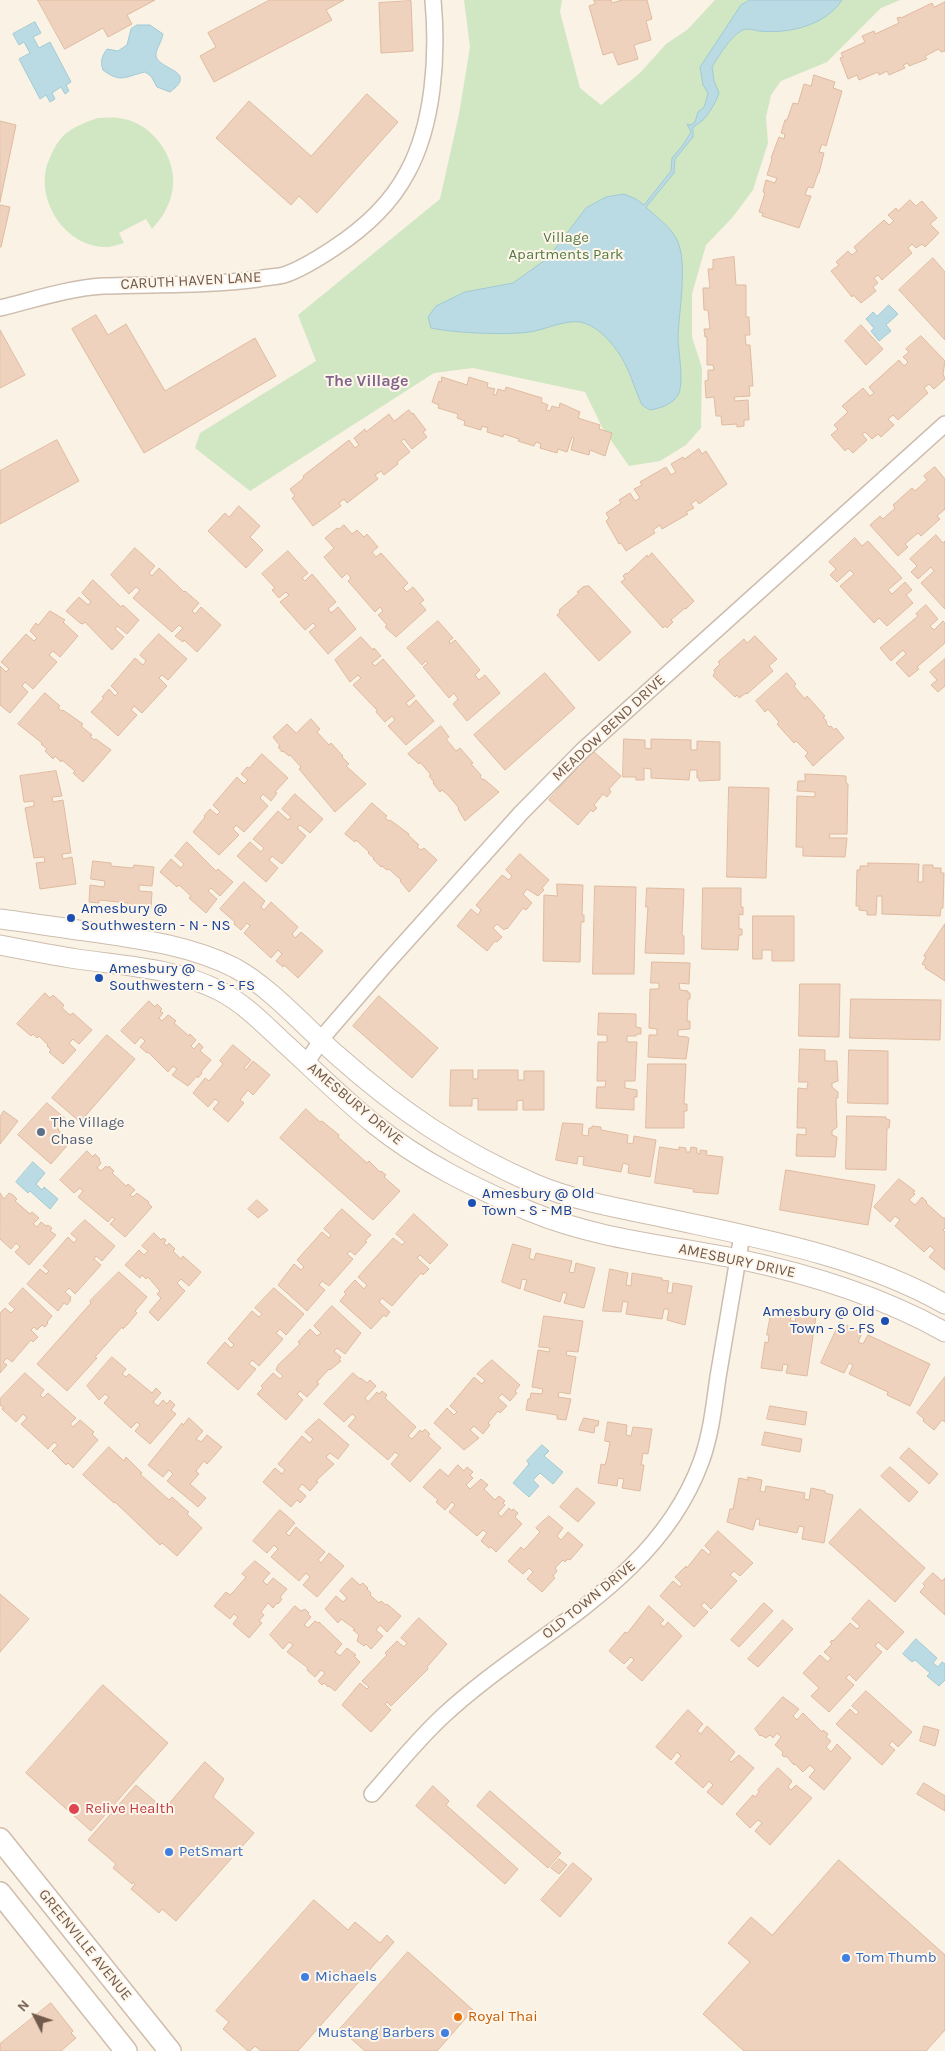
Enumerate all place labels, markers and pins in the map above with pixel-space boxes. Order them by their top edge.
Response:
place label: Amesbury @ Southwestern - N - NS [81,900,231,935]
marker: Amesbury @ Southwestern - N - NS [65,912,77,924]
place label: Amesbury @ Southwestern - S - FS [109,960,255,995]
marker: Amesbury @ Southwestern - S - FS [93,972,105,984]
place label: The Village Chase [51,1114,125,1149]
marker: The Village Chase [35,1126,47,1138]
place label: Amesbury @ Old Town - S - MB [482,1185,595,1220]
marker: Amesbury @ Old Town - S - MB [466,1197,478,1209]
place label: Amesbury @ Old Town - S - FS [762,1303,875,1338]
marker: Amesbury @ Old Town - S - FS [879,1315,891,1327]
place label: Relive Health [85,1800,174,1818]
marker: Relive Health [67,1802,81,1816]
place label: PetSmart [179,1843,243,1861]
marker: PetSmart [163,1846,175,1858]
place label: Tom Thumb [856,1949,937,1967]
marker: Tom Thumb [840,1952,852,1964]
place label: Michaels [315,1968,377,1986]
marker: Michaels [299,1971,311,1983]
place label: Royal Thai [468,2008,538,2026]
marker: Royal Thai [452,2011,464,2023]
place label: Mustang Barbers [317,2024,435,2042]
marker: Mustang Barbers [439,2027,451,2039]

